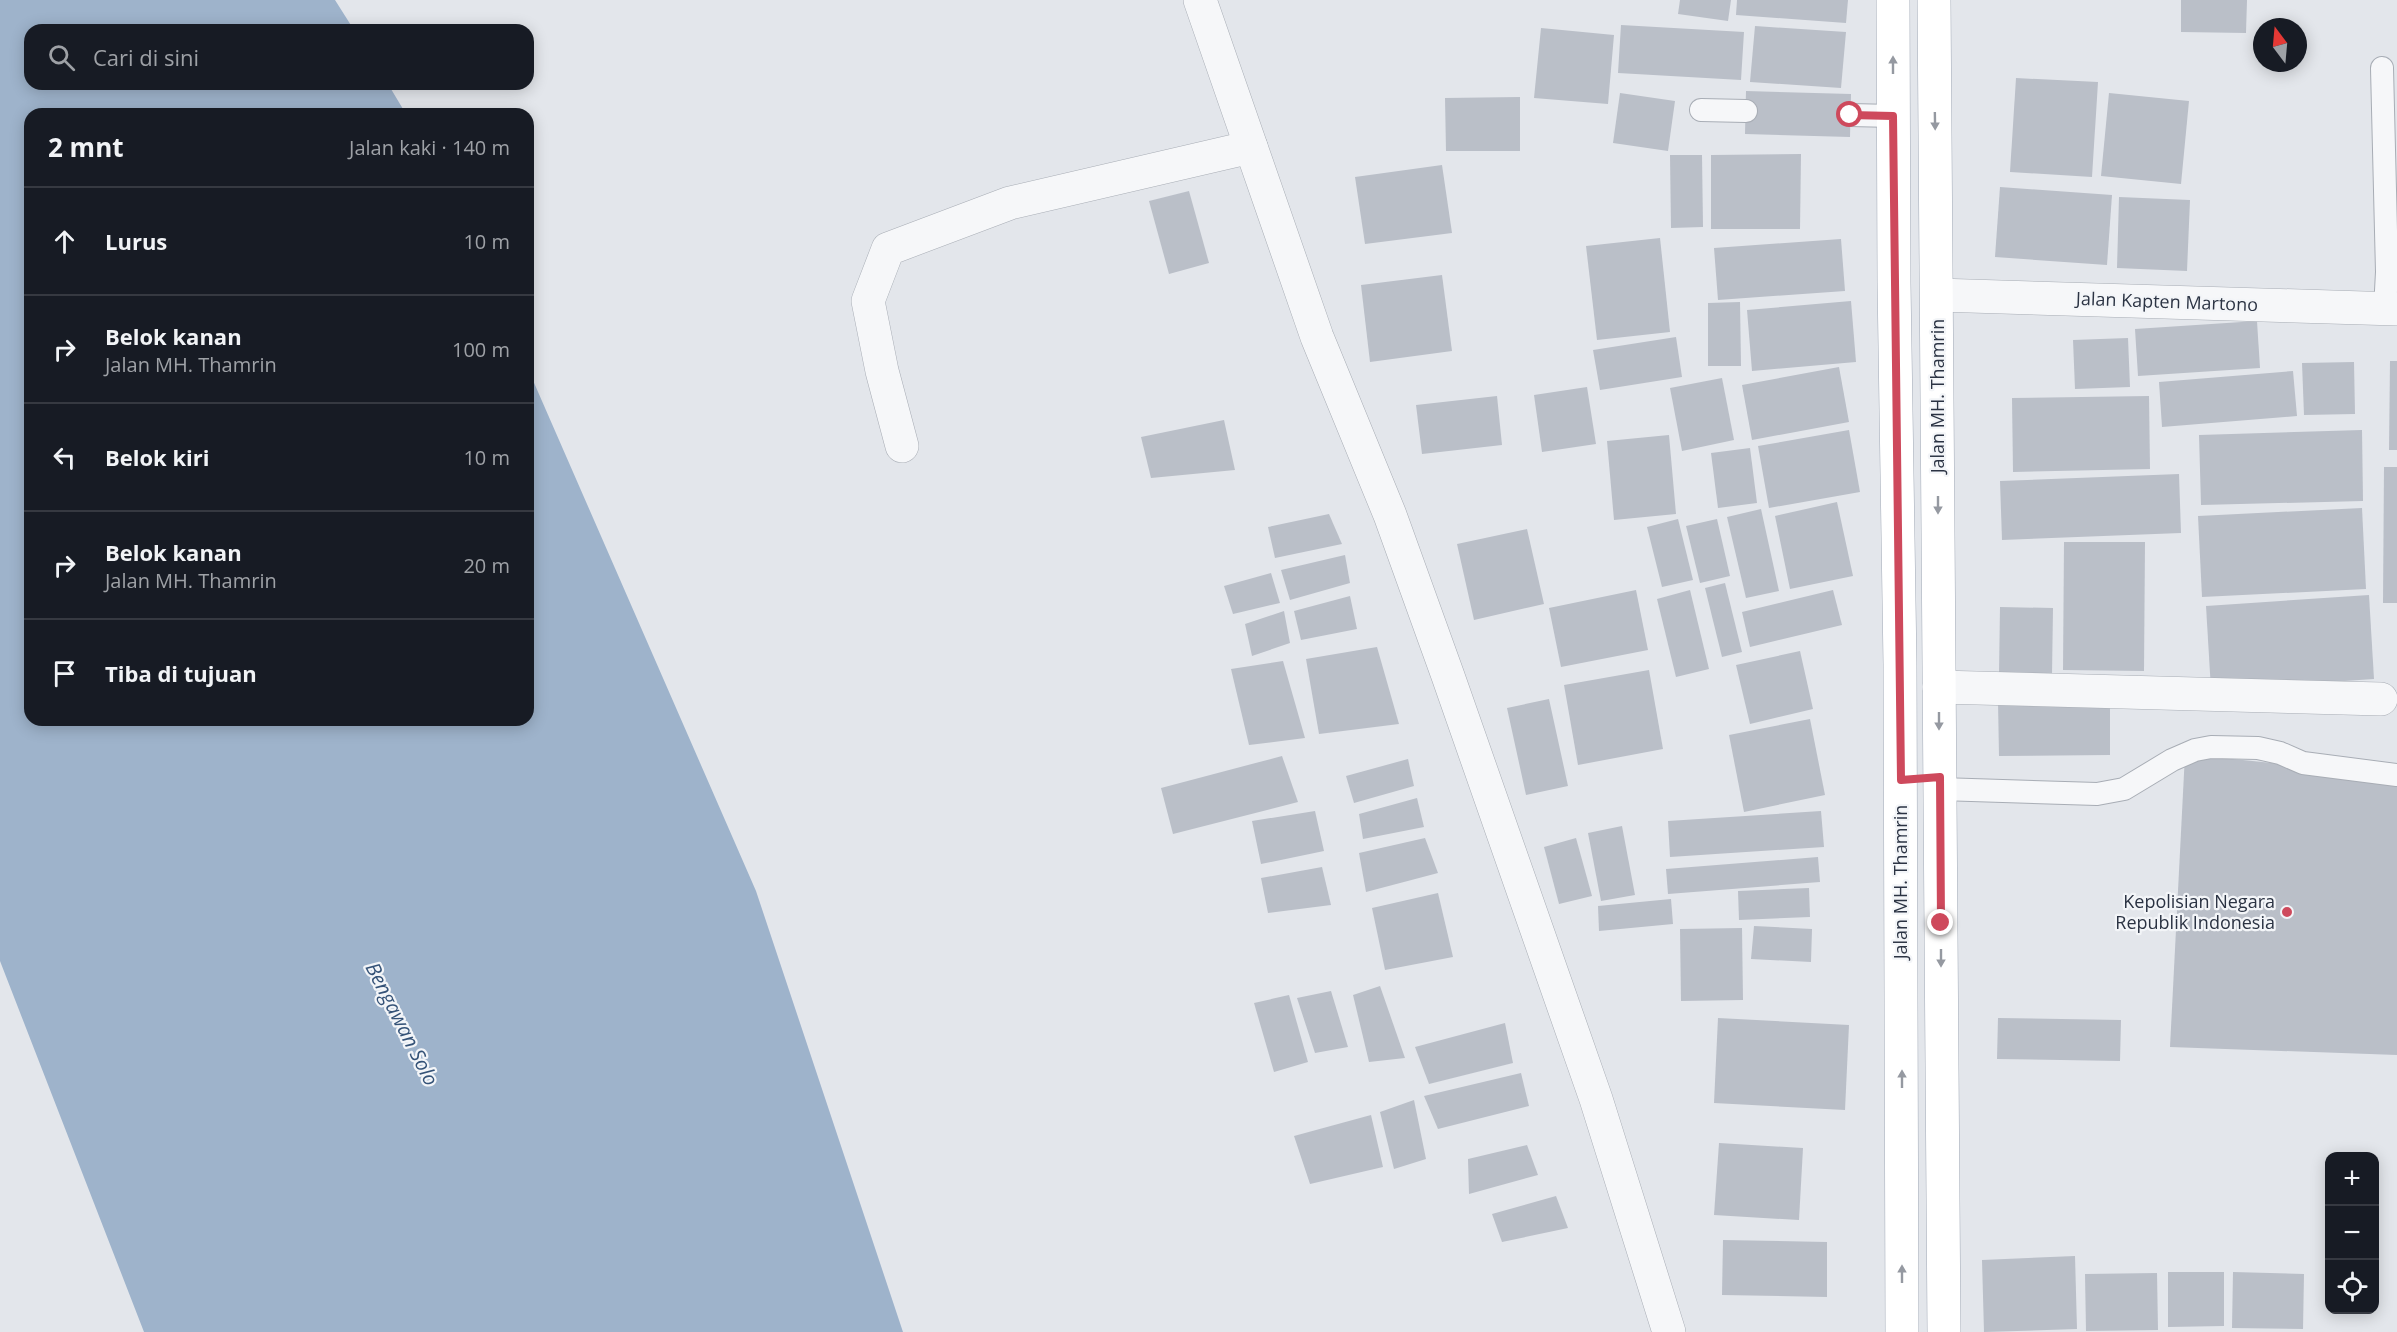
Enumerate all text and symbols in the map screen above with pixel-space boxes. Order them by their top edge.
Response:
north arrow [2253,18,2307,72]
search box [24,24,534,90]
icon: search [45,41,78,74]
text: Cari di sini [93,42,199,72]
one-way arrow [1888,55,1898,74]
route start [1836,101,1862,127]
one-way arrow [1930,112,1940,131]
text: 2 mnt [48,129,124,165]
text: Jalan kaki · 140 m [349,134,510,161]
icon: ahead [48,225,81,258]
text: Lurus [105,226,167,256]
text: 10 m [463,228,510,255]
street label: Jalan Kapten Martono [2074,286,2258,316]
street label: Jalan MH. Thamrin [1925,319,1949,475]
text: Belok kanan [105,321,242,351]
icon: right [48,333,81,366]
text: 100 m [452,336,510,363]
text: Jalan MH. Thamrin [105,351,277,378]
icon: left [48,441,81,474]
text: Belok kiri [105,442,210,472]
text: 10 m [463,444,510,471]
one-way arrow [1933,496,1943,515]
text: Belok kanan [105,537,242,567]
icon: right [48,549,81,582]
text: 20 m [463,552,510,579]
text: Jalan MH. Thamrin [105,567,277,594]
icon: arrive [48,657,81,690]
text: Tiba di tujuan [105,658,257,688]
one-way arrow [1934,712,1944,731]
street label: Jalan MH. Thamrin [1888,805,1912,961]
place label: Kepolisian Negara Republik Indonesia [2115,889,2275,934]
marker: Kepolisian Negara Republik Indonesia [2280,905,2294,919]
route end [1927,909,1953,935]
one-way arrow [1936,949,1946,968]
water label: Bengawan Solo [360,957,445,1090]
one-way arrow [1897,1069,1907,1088]
map controls [2325,1152,2379,1314]
button: + [2325,1152,2379,1206]
button: − [2325,1206,2379,1260]
button: locate [2325,1260,2379,1314]
one-way arrow [1897,1264,1907,1283]

